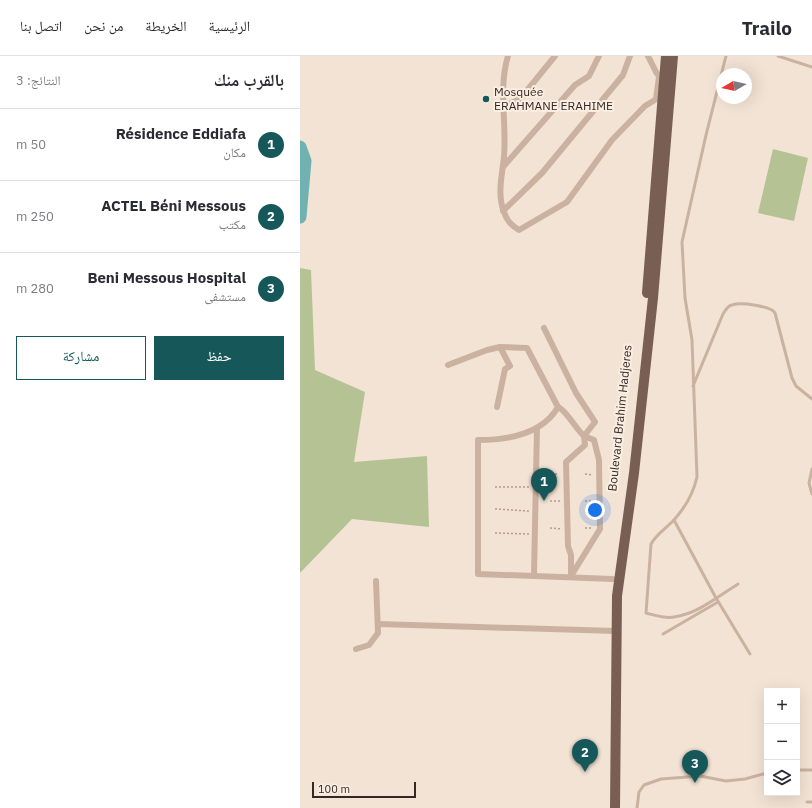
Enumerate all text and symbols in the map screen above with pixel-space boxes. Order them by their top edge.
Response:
text: Trailo [742,16,792,40]
text: اتصل بنا [20,17,62,35]
text: من نحن [84,17,123,35]
text: الخريطة [145,17,187,35]
text: الرئيسية [209,17,250,35]
north arrow [716,68,752,104]
text: بالقرب منك [214,69,284,91]
text: النتائج: 3 [16,72,61,89]
place label: Mosquée ERAHMANE ERAHIME [494,84,613,113]
marker: Mosquée ERAHMANE ERAHIME [481,94,491,104]
text: Résidence Eddiafa [116,124,246,143]
text: 50 m [16,136,46,153]
text: 1 [267,136,275,153]
text: مكان [223,144,246,161]
text: ACTEL Béni Messous [101,196,246,215]
text: 250 m [16,208,54,225]
text: 2 [267,208,275,225]
text: مكتب [219,216,246,233]
text: Beni Messous Hospital [87,268,246,287]
text: 280 m [16,280,54,297]
text: 3 [267,280,275,297]
text: مستشفى [204,288,246,305]
button: مشاركة [16,336,146,380]
button: حفظ [154,336,284,380]
street label: Boulevard Brahim Hadjeres [604,344,635,492]
pin: 1 [531,468,557,501]
your location [585,500,605,520]
map controls [764,688,800,796]
button: + [764,688,800,724]
button: − [764,724,800,760]
pin: 2 [572,739,598,772]
pin: 3 [682,750,708,783]
button: layers [764,760,800,796]
scale bar [312,780,416,799]
text: 100 m [318,782,350,796]

